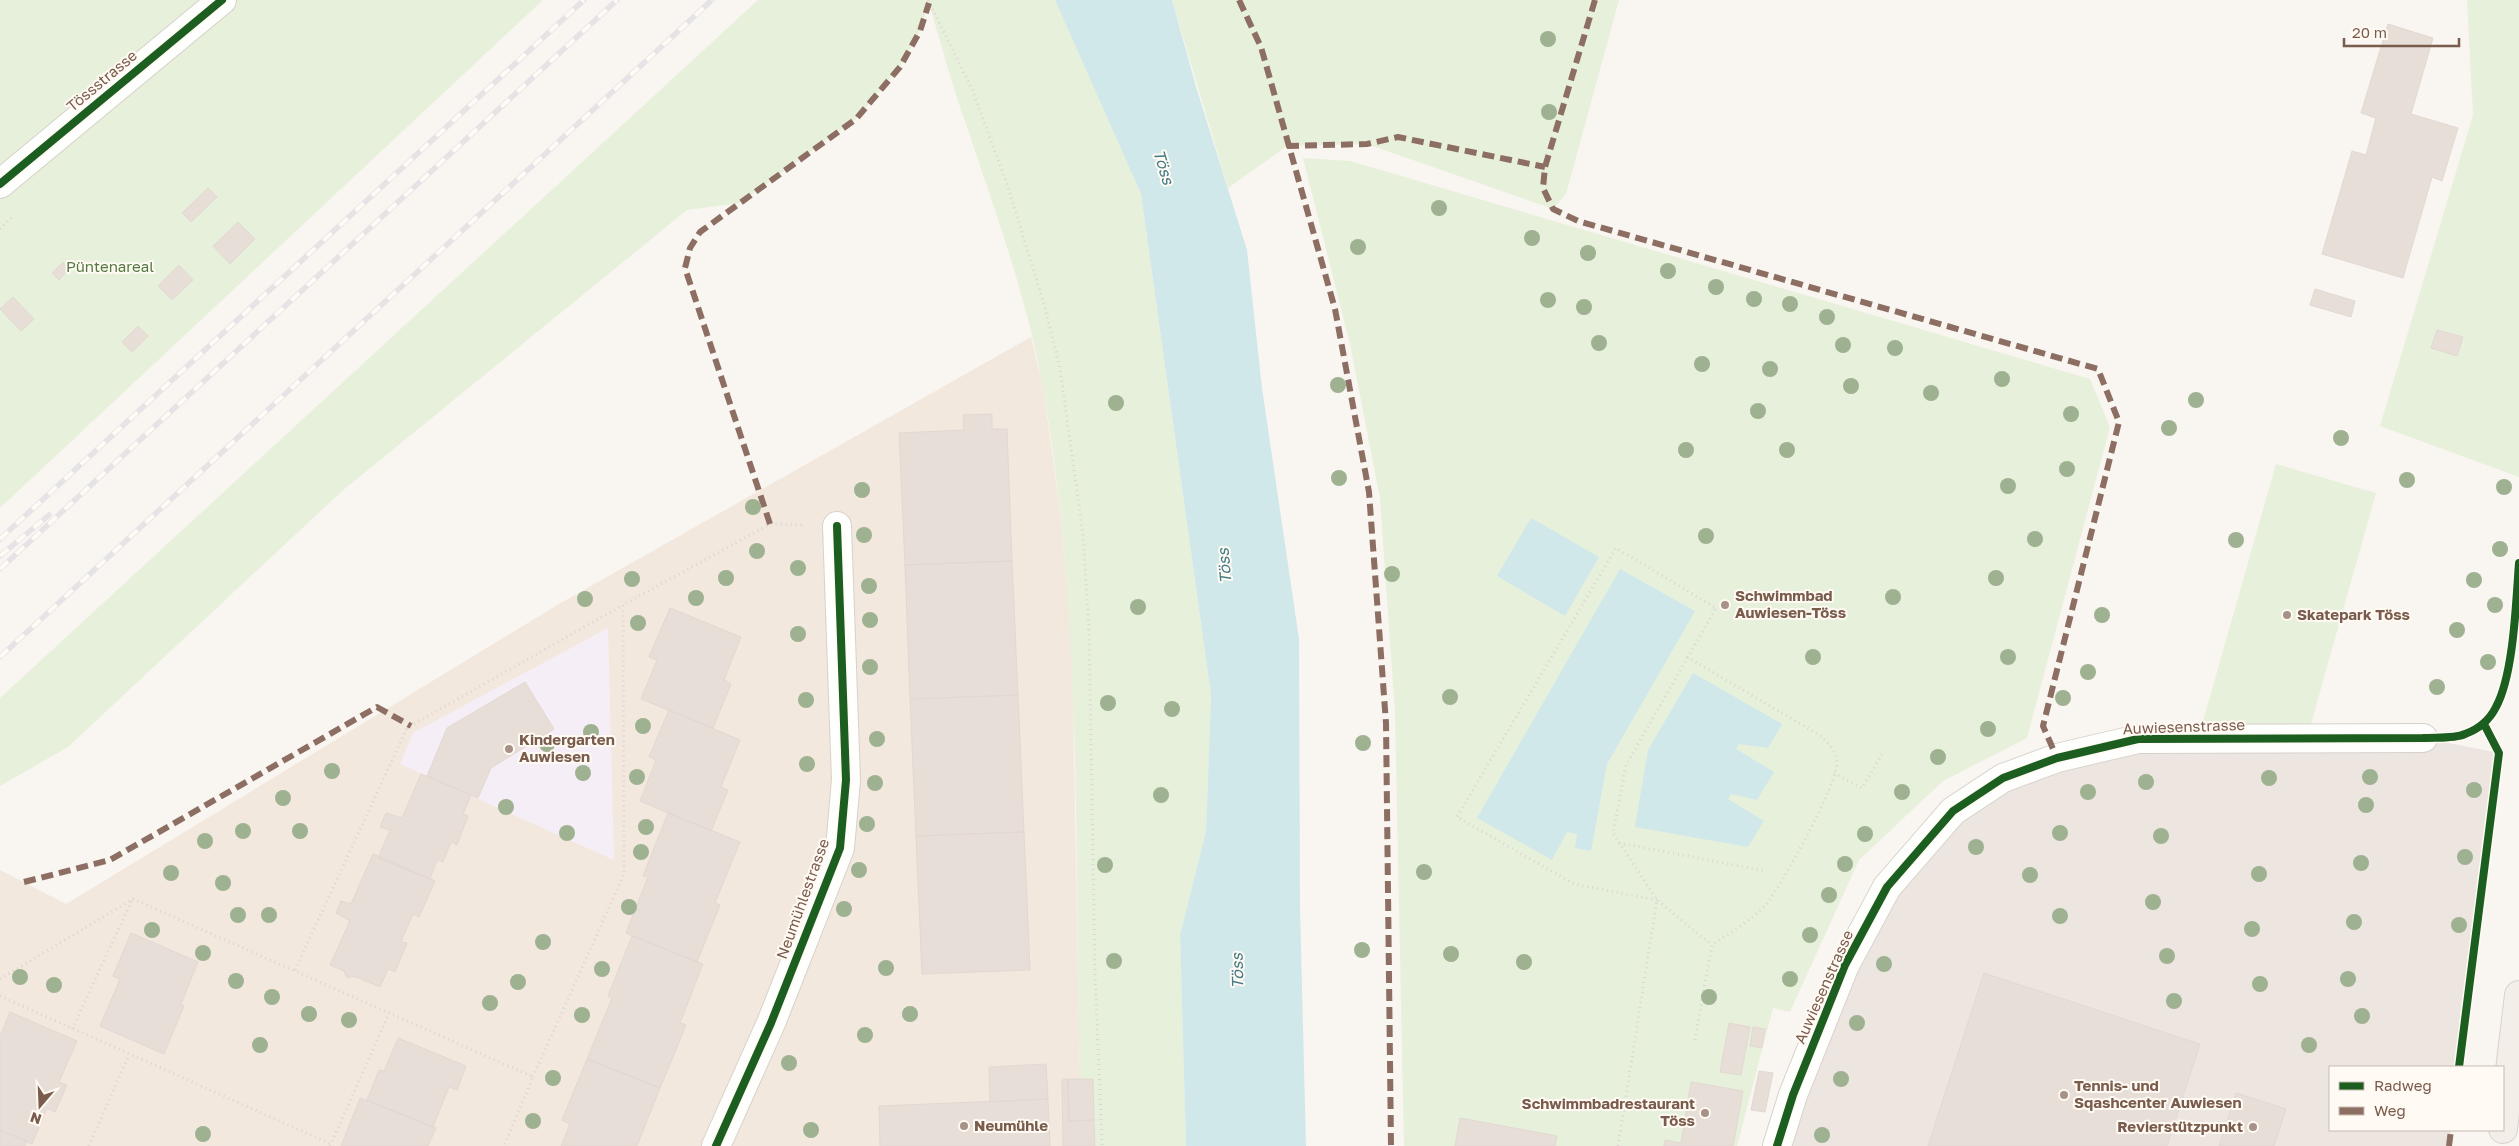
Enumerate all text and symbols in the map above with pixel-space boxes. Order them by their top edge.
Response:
scale bar [2344,15,2459,47]
text: 20 m [2352,23,2387,41]
street label: Tössstrasse [63,46,140,115]
water label: Töss [1149,147,1179,188]
park label: Püntenareal [66,257,154,275]
water label: Töss [1212,546,1236,585]
place label: Schwimmbad Auwiesen-Töss [1735,586,1846,621]
marker: Schwimmbad Auwiesen-Töss [1719,599,1731,611]
place label: Skatepark Töss [2297,605,2410,623]
marker: Skatepark Töss [2281,609,2293,621]
street label: Auwiesenstrasse [2123,715,2246,737]
place label: Kindergarten Auwiesen [519,730,615,765]
marker: Kindergarten Auwiesen [503,743,515,755]
street label: Neumühlestrasse [772,836,832,961]
street label: Auwiesenstrasse [1790,927,1856,1046]
water label: Töss [1227,952,1247,989]
legend [2329,1066,2504,1131]
place label: Tennis- und Sqashcenter Auwiesen [2074,1076,2242,1111]
text: Radweg [2374,1076,2432,1094]
north arrow [15,1081,65,1131]
marker: Tennis- und Sqashcenter Auwiesen [2058,1089,2070,1101]
place label: Schwimmbadrestaurant Töss [1522,1094,1695,1129]
text: Weg [2374,1101,2406,1119]
marker: Schwimmbadrestaurant Töss [1699,1107,1711,1119]
text: N [28,1109,43,1129]
place label: Neumühle [974,1116,1048,1134]
place label: Revierstützpunkt [2117,1117,2243,1135]
marker: Neumühle [958,1120,970,1132]
marker: Revierstützpunkt [2247,1121,2259,1133]

